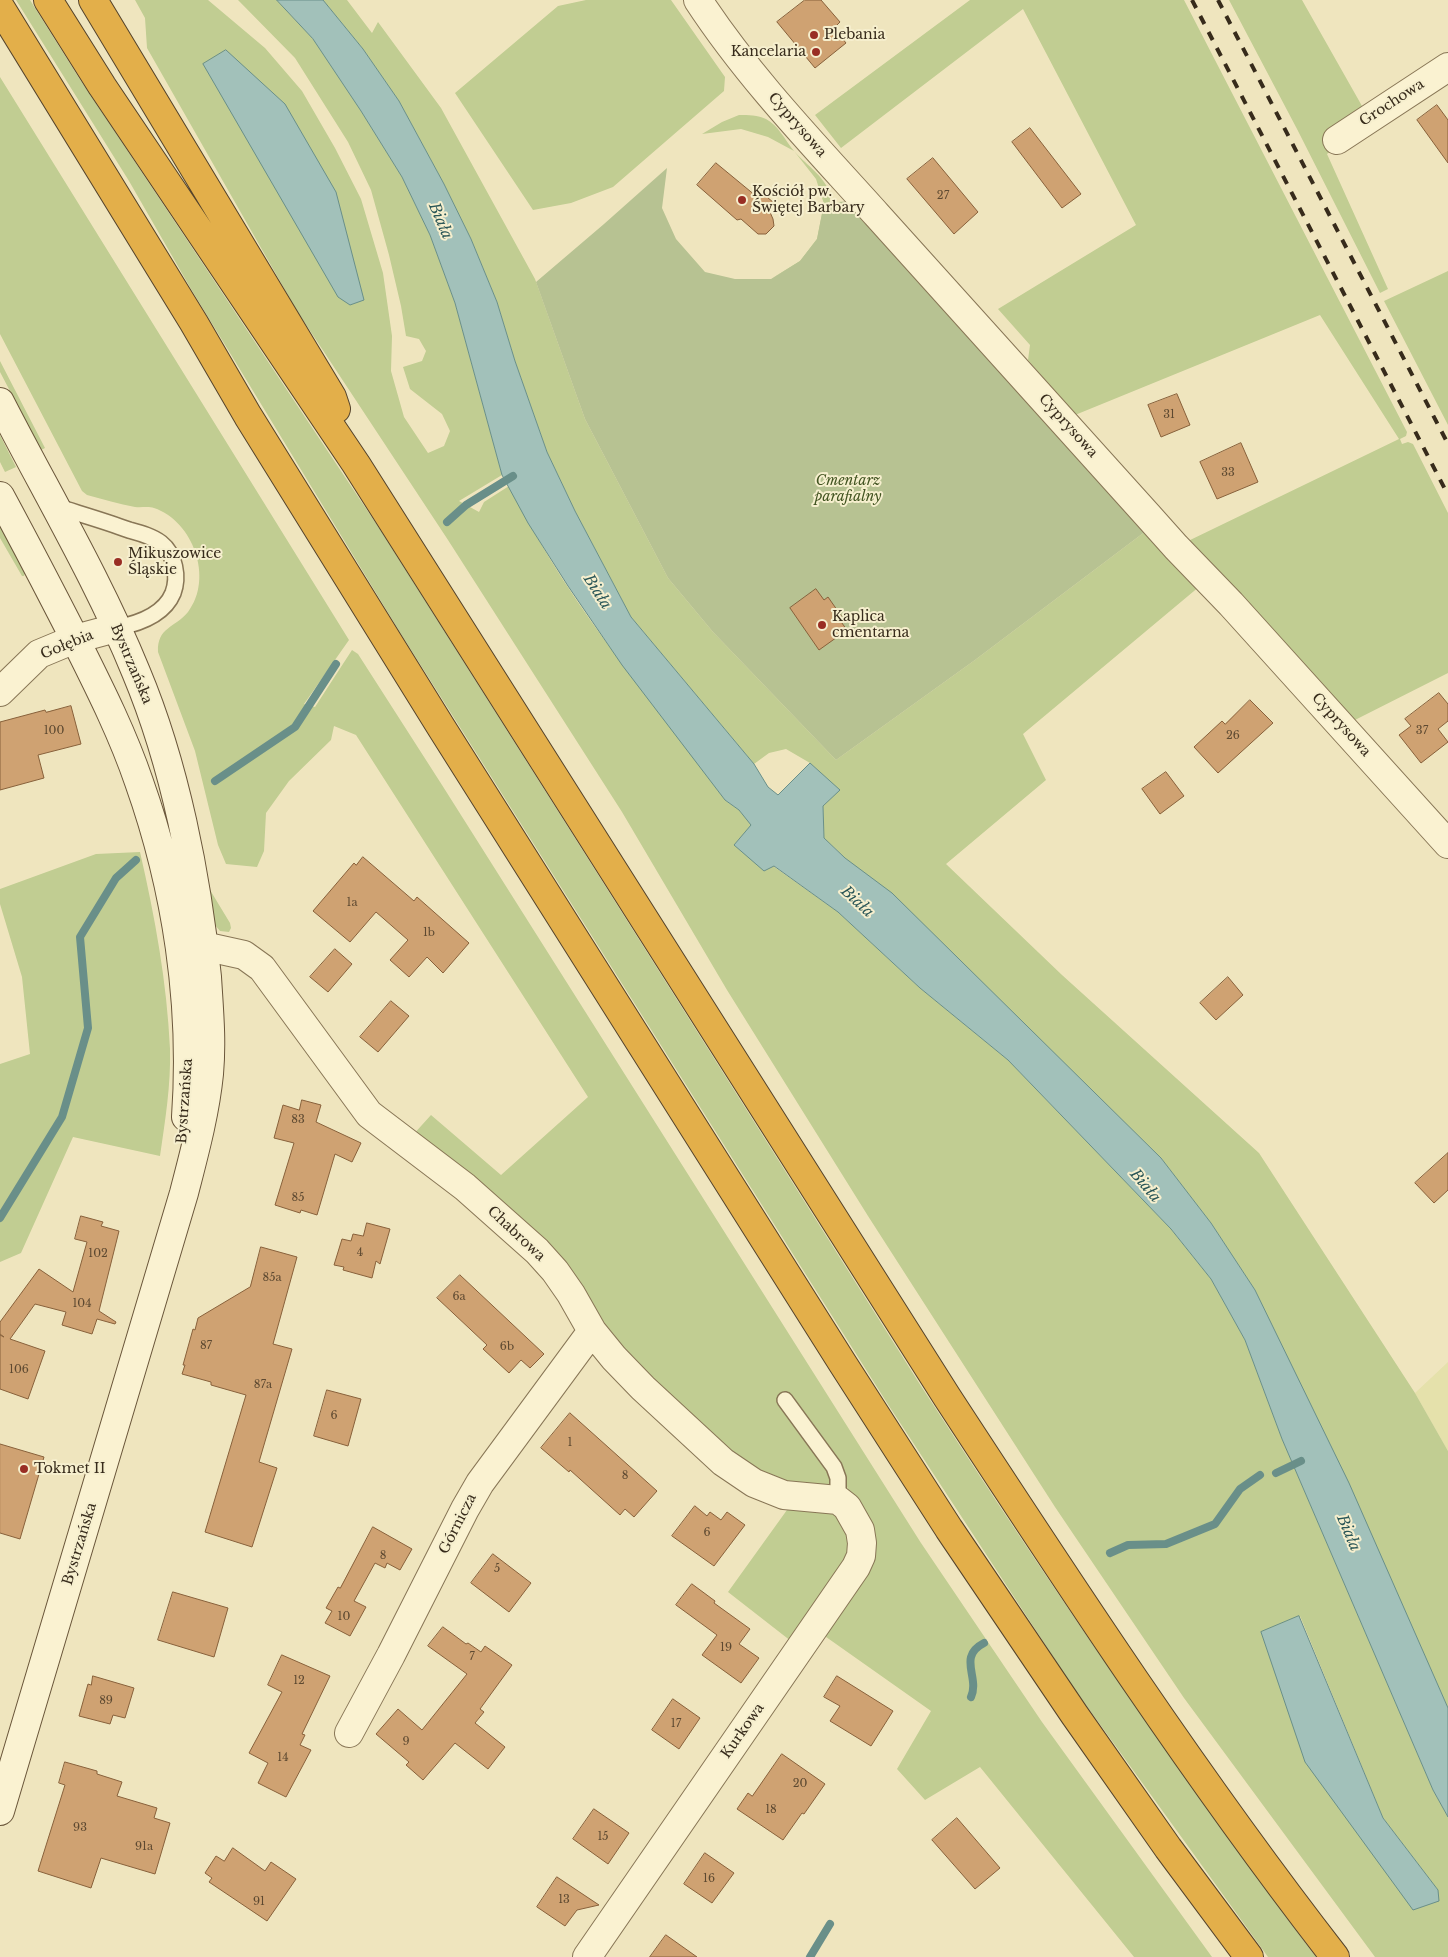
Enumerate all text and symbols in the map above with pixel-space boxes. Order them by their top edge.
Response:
place label: Plebania [824,27,885,43]
marker: Plebania [808,29,820,41]
place label: Kancelaria [731,44,806,60]
marker: Kancelaria [810,46,822,58]
street label: Grochowa [1357,76,1427,130]
street label: Cyprysowa [764,89,830,161]
place label: Kościół pw. Świętej Barbary [752,184,865,216]
house number: 27 [937,189,949,203]
marker: Kościół pw. Świętej Barbary [736,194,748,206]
water label: Biała [424,200,456,242]
street label: Cyprysowa [1035,391,1101,461]
house number: 31 [1163,408,1175,422]
house number: 33 [1221,466,1235,480]
park label: Cmentarz parafialny [815,473,881,506]
place label: Mikuszowice Śląskie [128,546,221,578]
marker: Mikuszowice Śląskie [112,556,124,568]
water label: Biała [579,571,615,613]
place label: Kaplica cmentarna [832,609,909,642]
marker: Kaplica cmentarna [816,619,828,631]
street label: Bystrzańska [107,621,155,707]
street label: Gołębia [38,627,96,663]
street label: Cyprysowa [1308,690,1374,760]
house number: 100 [44,724,64,738]
house number: 37 [1416,724,1428,738]
house number: 26 [1226,729,1240,743]
water label: Biała [837,883,877,921]
house number: 1a [347,896,357,910]
house number: 1b [423,926,435,940]
street label: Bystrzańska [174,1058,196,1144]
house number: 83 [291,1113,305,1127]
water label: Biała [1126,1166,1164,1206]
house number: 85 [292,1191,304,1205]
street label: Chabrowa [484,1203,548,1265]
house number: 4 [357,1246,363,1260]
house number: 102 [88,1247,108,1261]
house number: 85a [262,1271,282,1285]
house number: 6a [452,1290,466,1304]
house number: 104 [72,1297,92,1311]
house number: 87 [200,1339,212,1353]
house number: 6b [500,1340,514,1354]
house number: 106 [9,1363,29,1377]
house number: 87a [254,1378,272,1392]
house number: 6 [330,1409,338,1423]
house number: 1 [568,1436,572,1450]
place label: Tokmet II [34,1461,105,1477]
marker: Tokmet II [18,1463,30,1475]
house number: 8 [622,1469,628,1483]
street label: Górnicza [436,1491,480,1557]
street label: Bystrzańska [59,1501,101,1587]
water label: Biała [1332,1512,1364,1554]
house number: 6 [703,1526,711,1540]
house number: 8 [380,1549,386,1563]
house number: 5 [494,1562,500,1576]
house number: 10 [338,1610,350,1624]
house number: 19 [720,1641,732,1655]
house number: 7 [469,1650,475,1664]
house number: 12 [293,1674,305,1688]
house number: 89 [99,1694,113,1708]
street label: Kurkowa [718,1700,768,1762]
house number: 17 [671,1717,681,1731]
house number: 9 [402,1735,410,1749]
house number: 14 [277,1751,289,1765]
house number: 20 [793,1777,807,1791]
house number: 18 [765,1803,777,1817]
house number: 93 [73,1821,87,1835]
house number: 15 [597,1830,609,1844]
house number: 91a [135,1840,153,1854]
house number: 16 [703,1872,715,1886]
house number: 13 [558,1893,570,1907]
house number: 91 [253,1895,265,1909]

